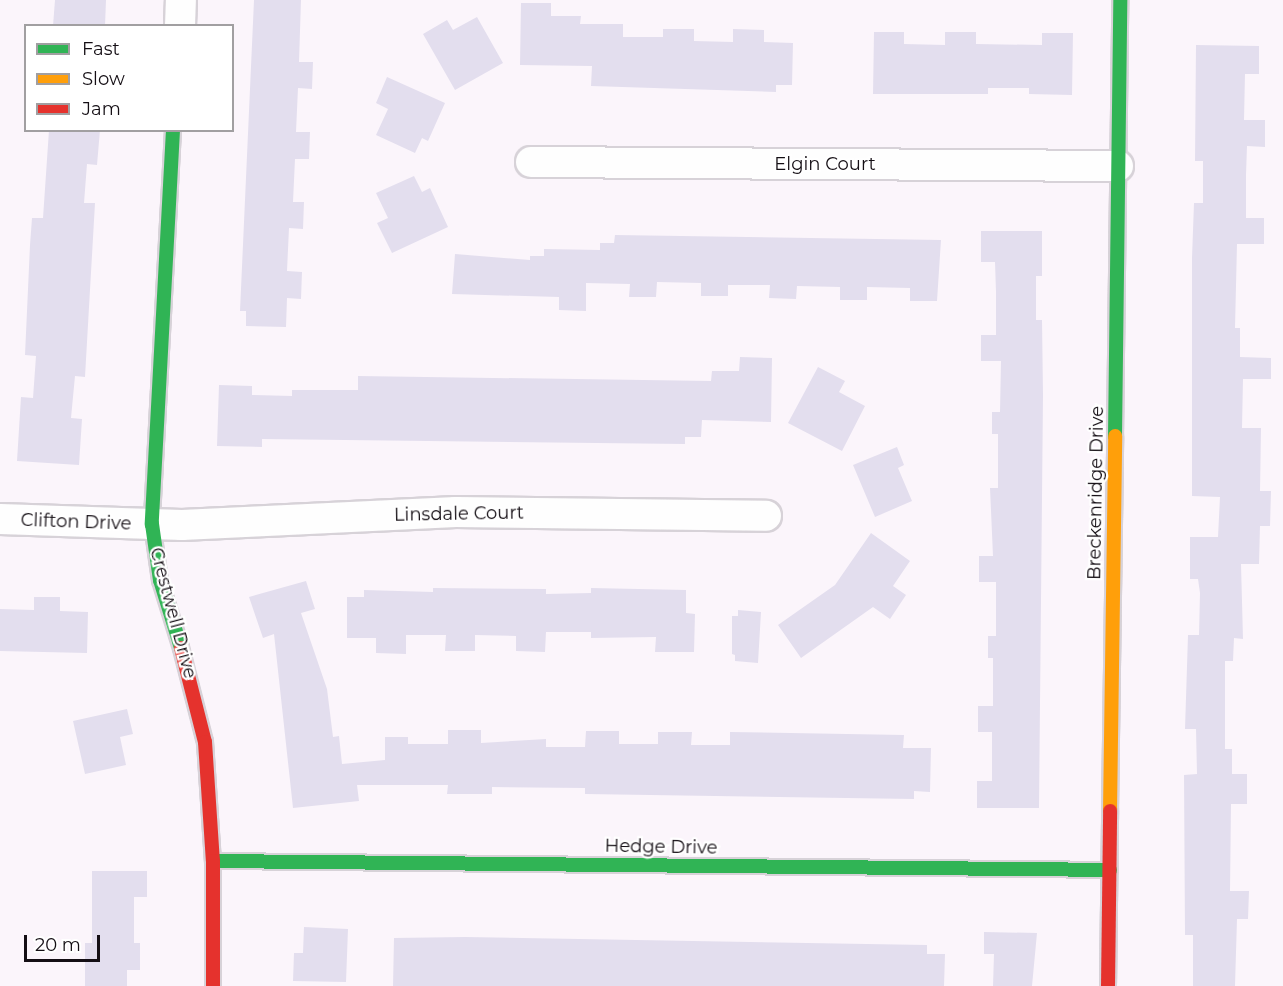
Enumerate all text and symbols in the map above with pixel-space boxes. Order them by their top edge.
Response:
legend [24,24,234,132]
text: Fast [82,38,120,60]
text: Slow [82,68,125,90]
text: Jam [82,98,121,120]
street label: Elgin Court [774,153,876,175]
street label: Breckenridge Drive [1084,406,1108,580]
street label: Linsdale Court [394,502,524,526]
street label: Clifton Drive [20,509,132,535]
street label: Crestwell Drive [145,545,201,681]
street label: Hedge Drive [604,835,718,859]
scale bar [27,923,104,961]
text: 20 m [35,934,81,956]

